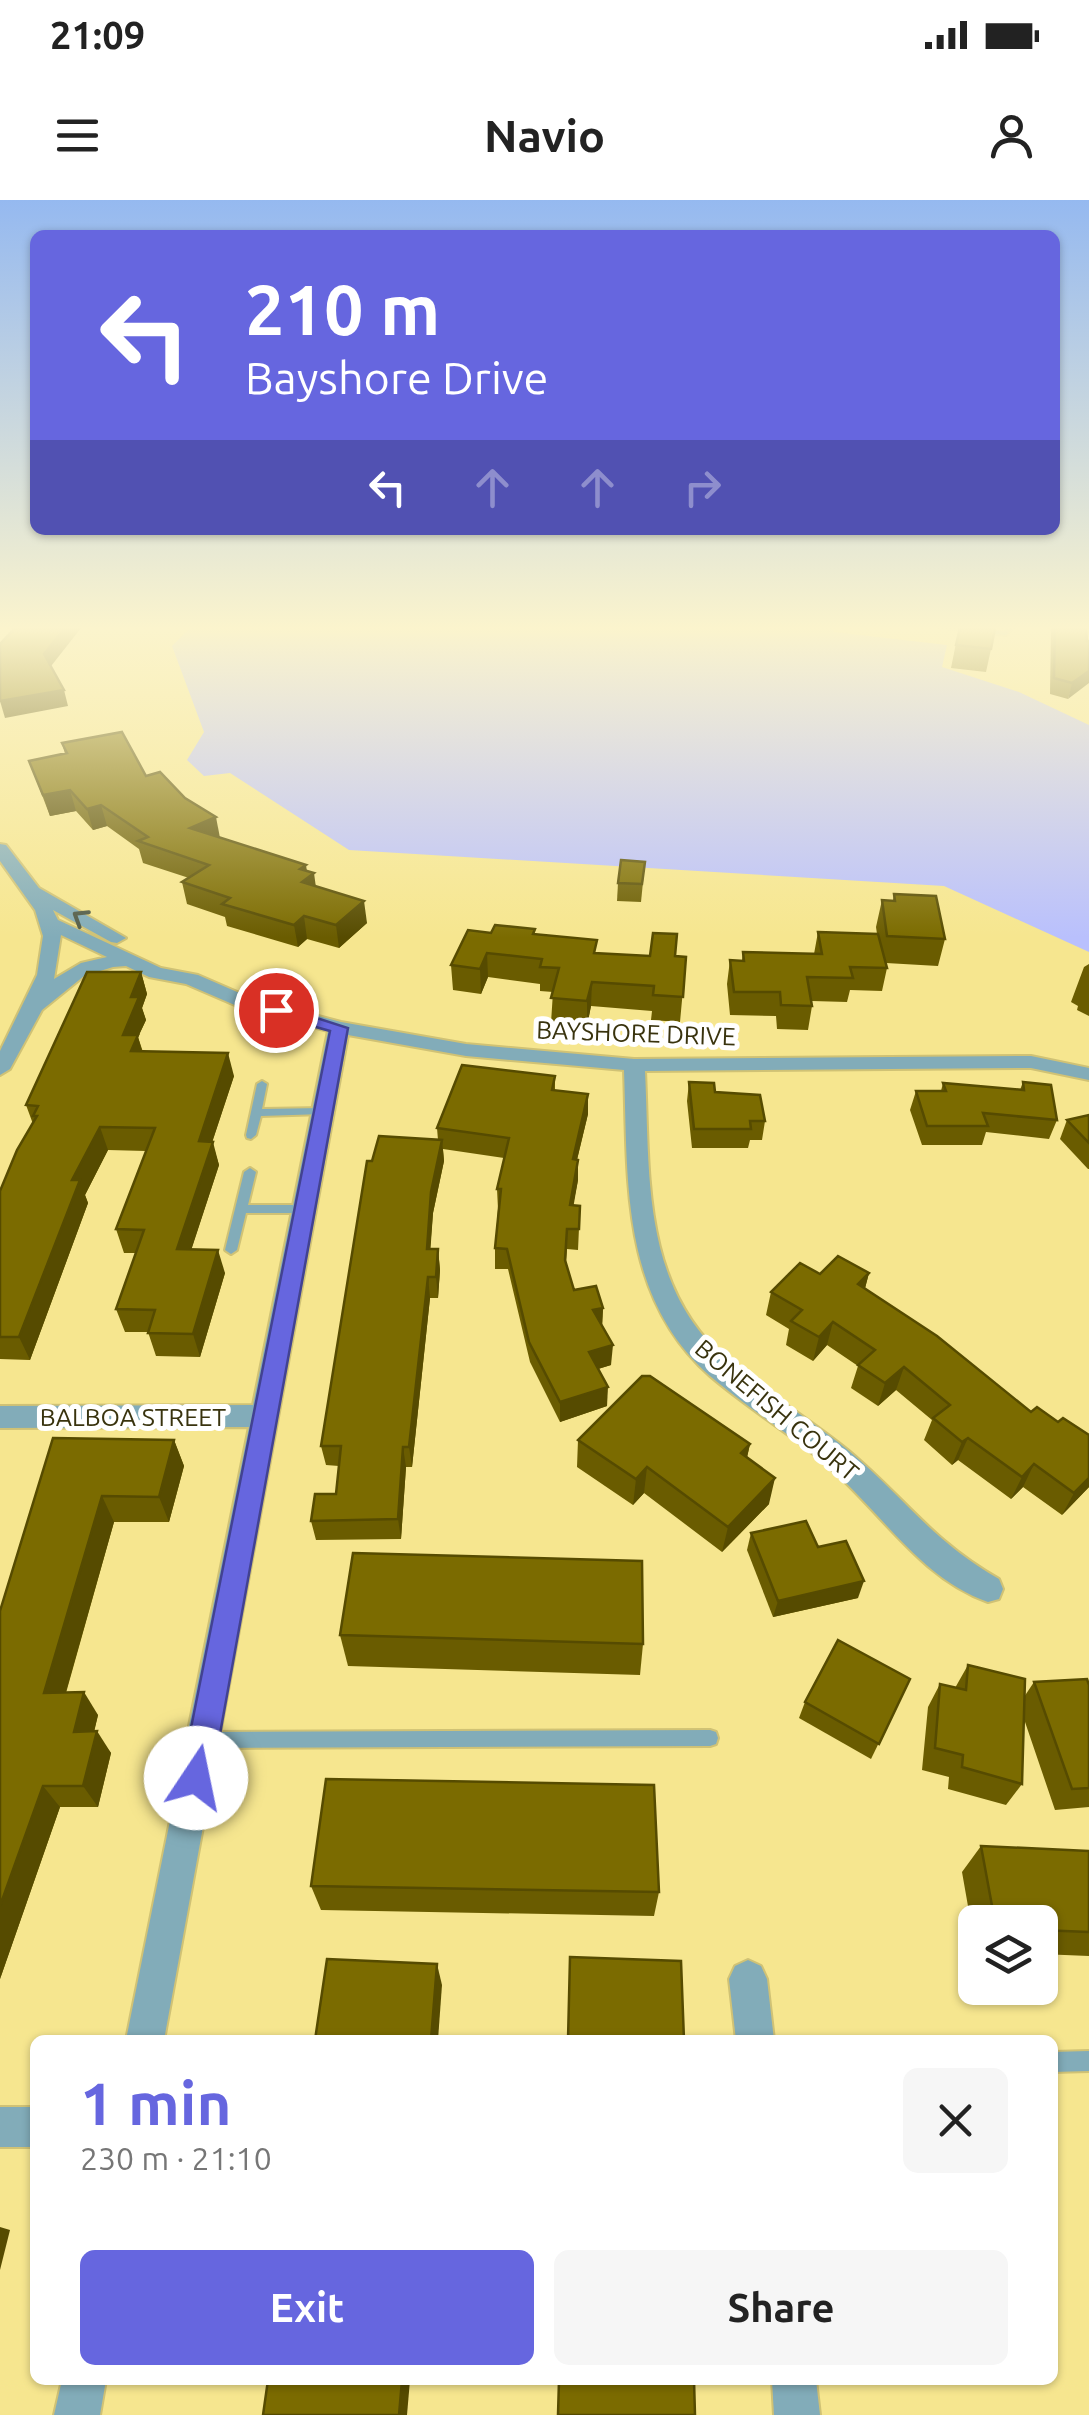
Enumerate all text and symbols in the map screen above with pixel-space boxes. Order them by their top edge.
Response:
text: 21:09 [50,14,145,56]
icon: menu [50,108,105,163]
icon: person [984,108,1039,163]
text: Navio [484,110,605,161]
icon: left [80,270,210,400]
text: 210 m [245,270,440,348]
text: Bayshore Drive [245,352,548,403]
icon: left [360,460,415,515]
icon: ahead [465,460,520,515]
icon: ahead [570,460,625,515]
icon: right [675,460,730,515]
one-way arrow [72,910,90,929]
pin [234,968,319,1053]
icon: arrive [249,983,304,1038]
street label: BAYSHORE DRIVE [536,1016,736,1050]
street label: BONEFISH COURT [690,1334,864,1486]
street label: BALBOA STREET [40,1403,226,1431]
position arrow [144,1726,248,1830]
map controls [958,1905,1058,2005]
button: layers [958,1905,1058,2005]
button: close [903,2068,1008,2173]
text: 1 min [80,2069,232,2136]
text: 230 m · 21:10 [80,2140,272,2176]
button: Exit [80,2250,534,2365]
button: Share [554,2250,1008,2365]

